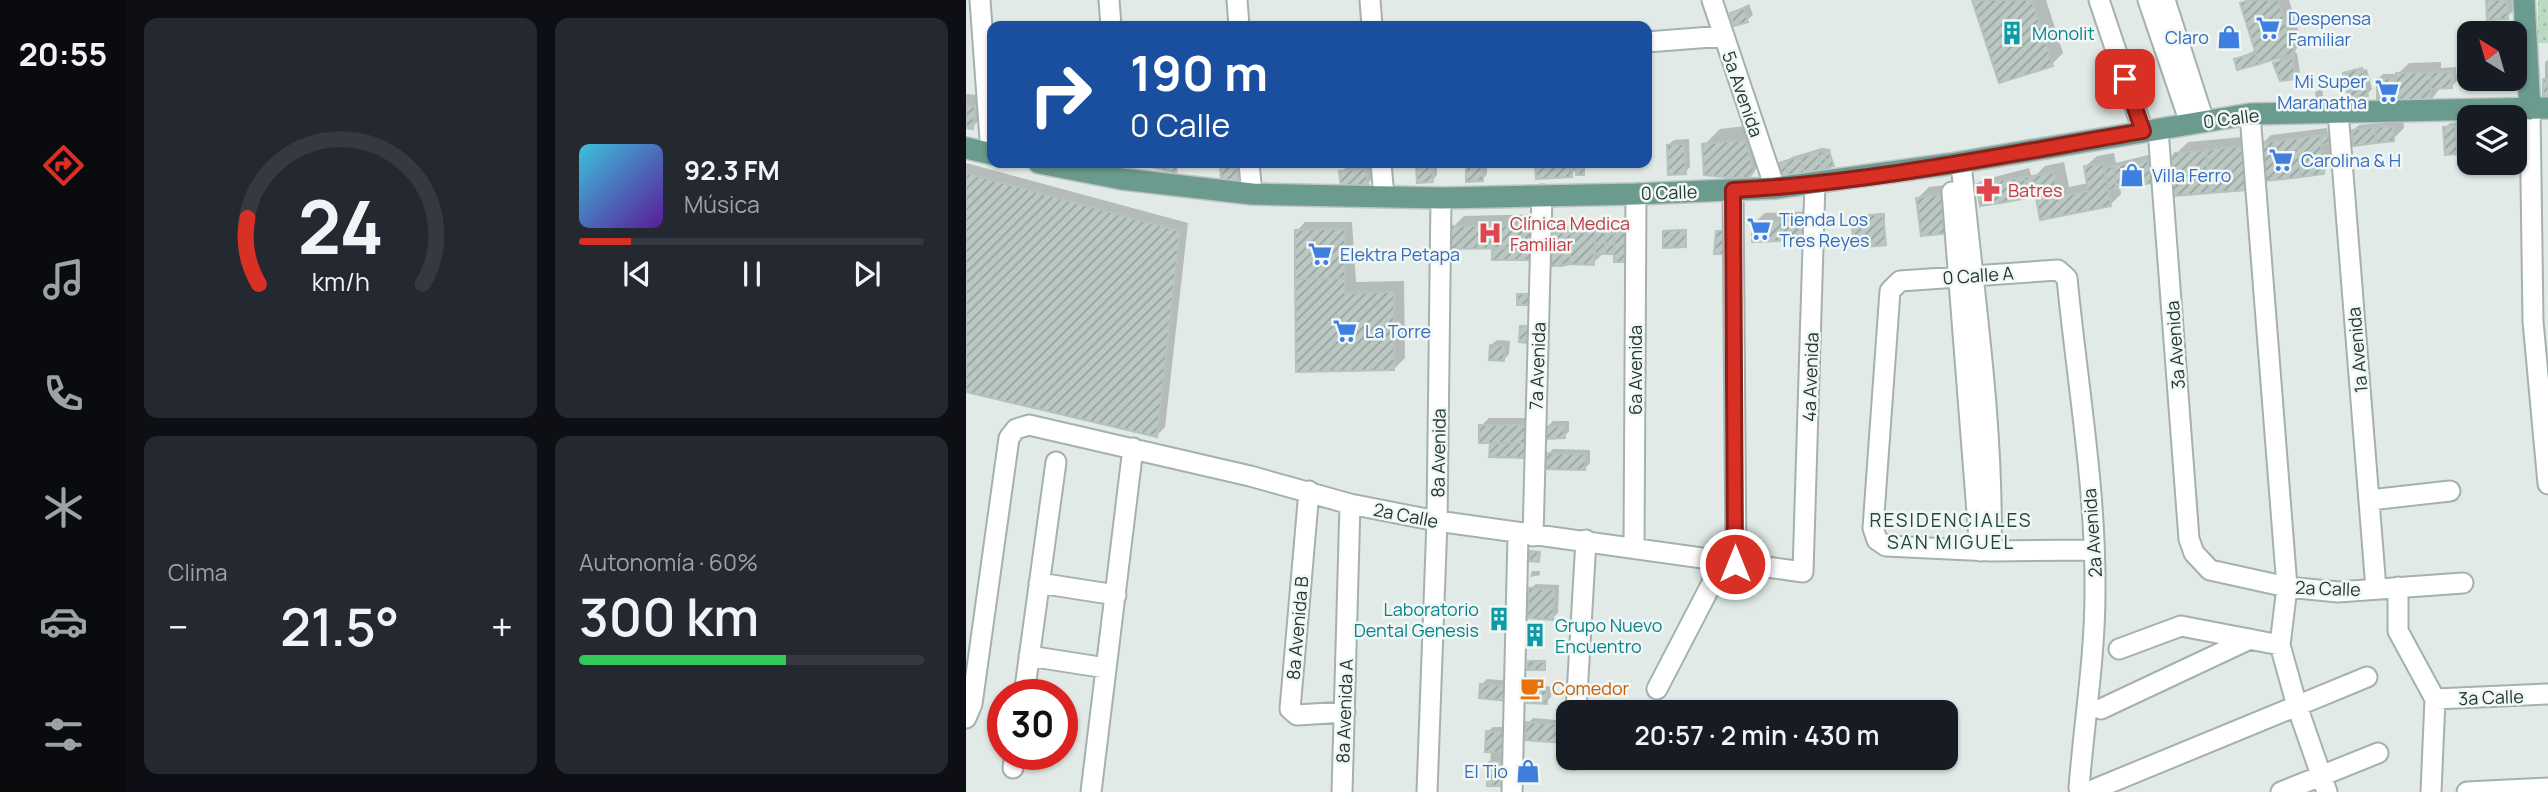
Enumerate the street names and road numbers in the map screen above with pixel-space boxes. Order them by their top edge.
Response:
street label: 5a Avenida [1717,48,1769,140]
street label: 0 Calle [2202,103,2260,133]
street label: 0 Calle [1640,179,1698,205]
street label: 0 Calle A [1942,260,2015,289]
street label: 3a Avenida [2160,300,2190,390]
street label: 1a Avenida [2341,306,2373,394]
street label: 7a Avenida [1523,322,1551,410]
street label: 6a Avenida [1623,325,1647,415]
street label: 4a Avenida [1796,332,1824,422]
street label: 8a Avenida [1425,408,1451,498]
street label: 2a Avenida [2077,488,2107,578]
street label: 2a Calle [1371,497,1441,533]
street label: 8a Avenida B [1281,575,1313,681]
street label: 2a Calle [2295,575,2361,601]
street label: 8a Avenida A [1330,658,1358,764]
street label: 3a Calle [2458,684,2524,710]

